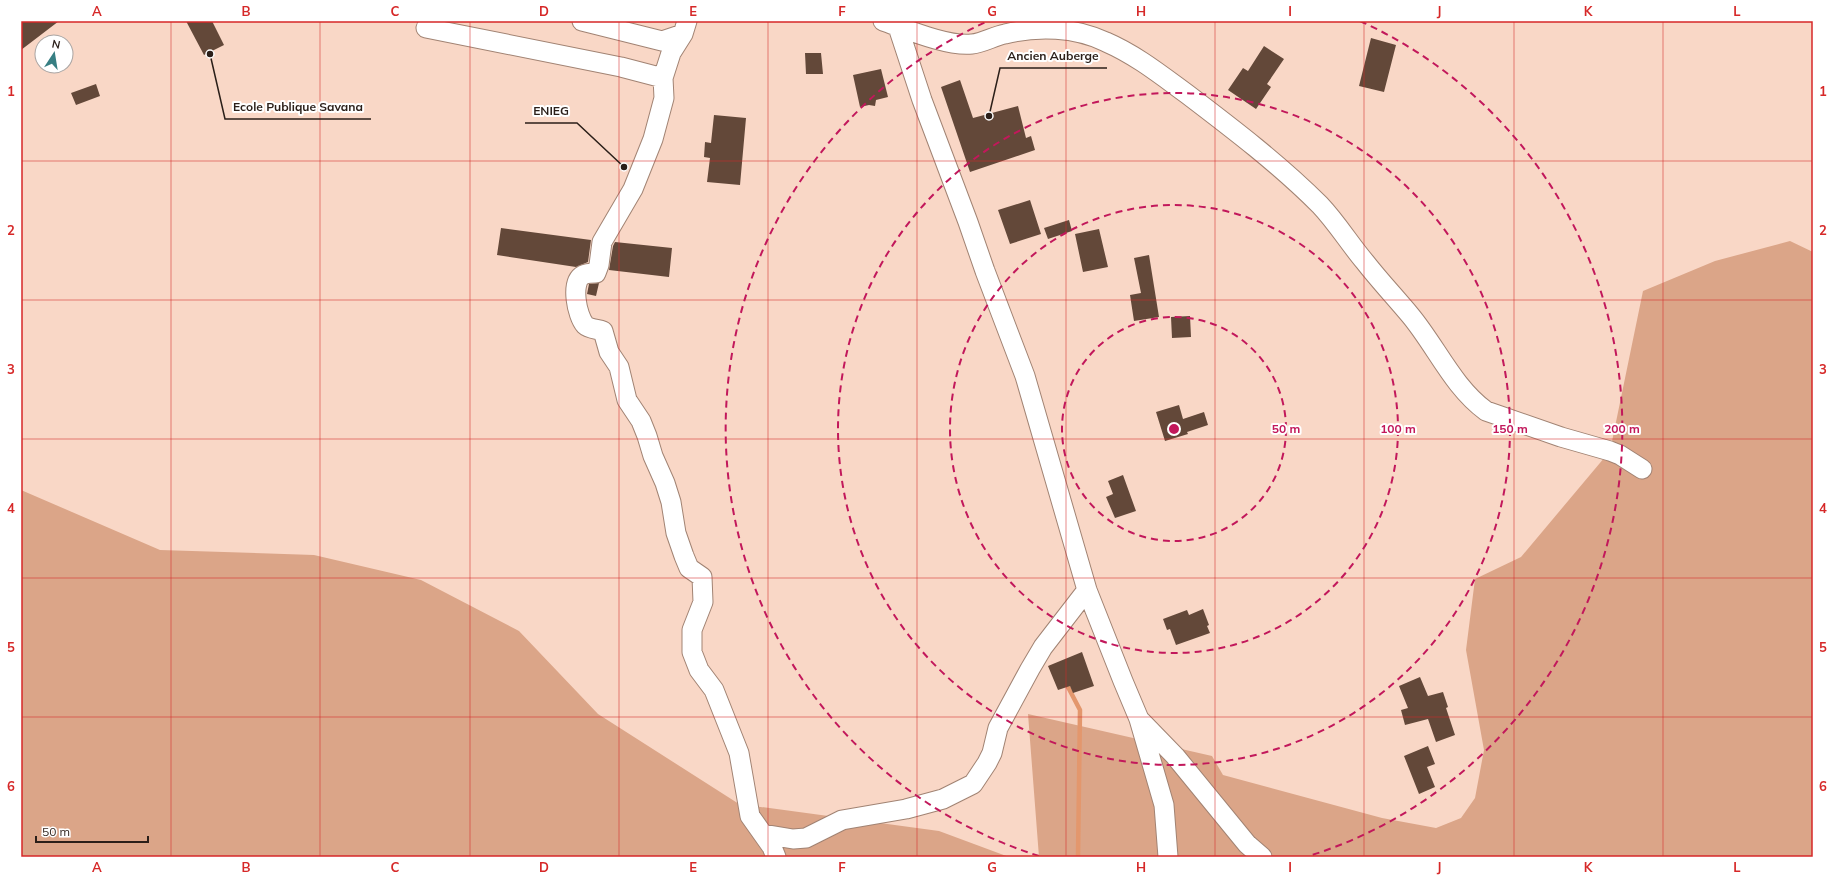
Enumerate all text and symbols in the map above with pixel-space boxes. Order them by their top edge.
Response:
text: A [92,3,102,19]
text: B [242,3,251,19]
text: C [391,3,400,19]
text: D [539,3,549,19]
text: E [689,3,697,19]
text: F [838,3,846,19]
text: G [987,3,997,19]
text: H [1136,3,1146,19]
text: I [1288,3,1292,19]
text: J [1437,3,1441,19]
text: K [1584,3,1594,19]
text: L [1733,3,1741,19]
north arrow [34,34,74,74]
text: N [51,37,62,52]
callout: Ancien Auberge [1000,44,1107,68]
text: Ancien Auberge [1007,48,1099,63]
text: 1 [7,83,15,99]
text: 1 [1819,83,1827,99]
callout: Ecole Publique Savana [225,95,371,119]
text: Ecole Publique Savana [233,99,363,114]
callout: ENIEG [525,99,577,123]
text: ENIEG [533,103,569,118]
text: 2 [7,222,15,238]
text: 2 [1819,222,1827,238]
text: 3 [7,361,15,377]
text: 3 [1819,361,1827,377]
text: 50 m [1272,421,1300,436]
text: 100 m [1380,421,1416,436]
text: 150 m [1492,421,1528,436]
text: 200 m [1604,421,1640,436]
centre of rings [1167,422,1181,436]
text: 4 [7,500,15,516]
text: 4 [1819,500,1827,516]
text: 5 [7,639,15,655]
text: 5 [1819,639,1827,655]
text: 6 [7,778,15,794]
text: 6 [1819,778,1827,794]
scale bar [36,818,148,844]
text: 50 m [42,824,70,839]
text: A [92,859,102,875]
text: B [242,859,251,875]
text: C [391,859,400,875]
text: D [539,859,549,875]
text: E [689,859,697,875]
text: F [838,859,846,875]
text: G [987,859,997,875]
text: H [1136,859,1146,875]
text: I [1288,859,1292,875]
text: J [1437,859,1441,875]
text: K [1584,859,1594,875]
text: L [1733,859,1741,875]

